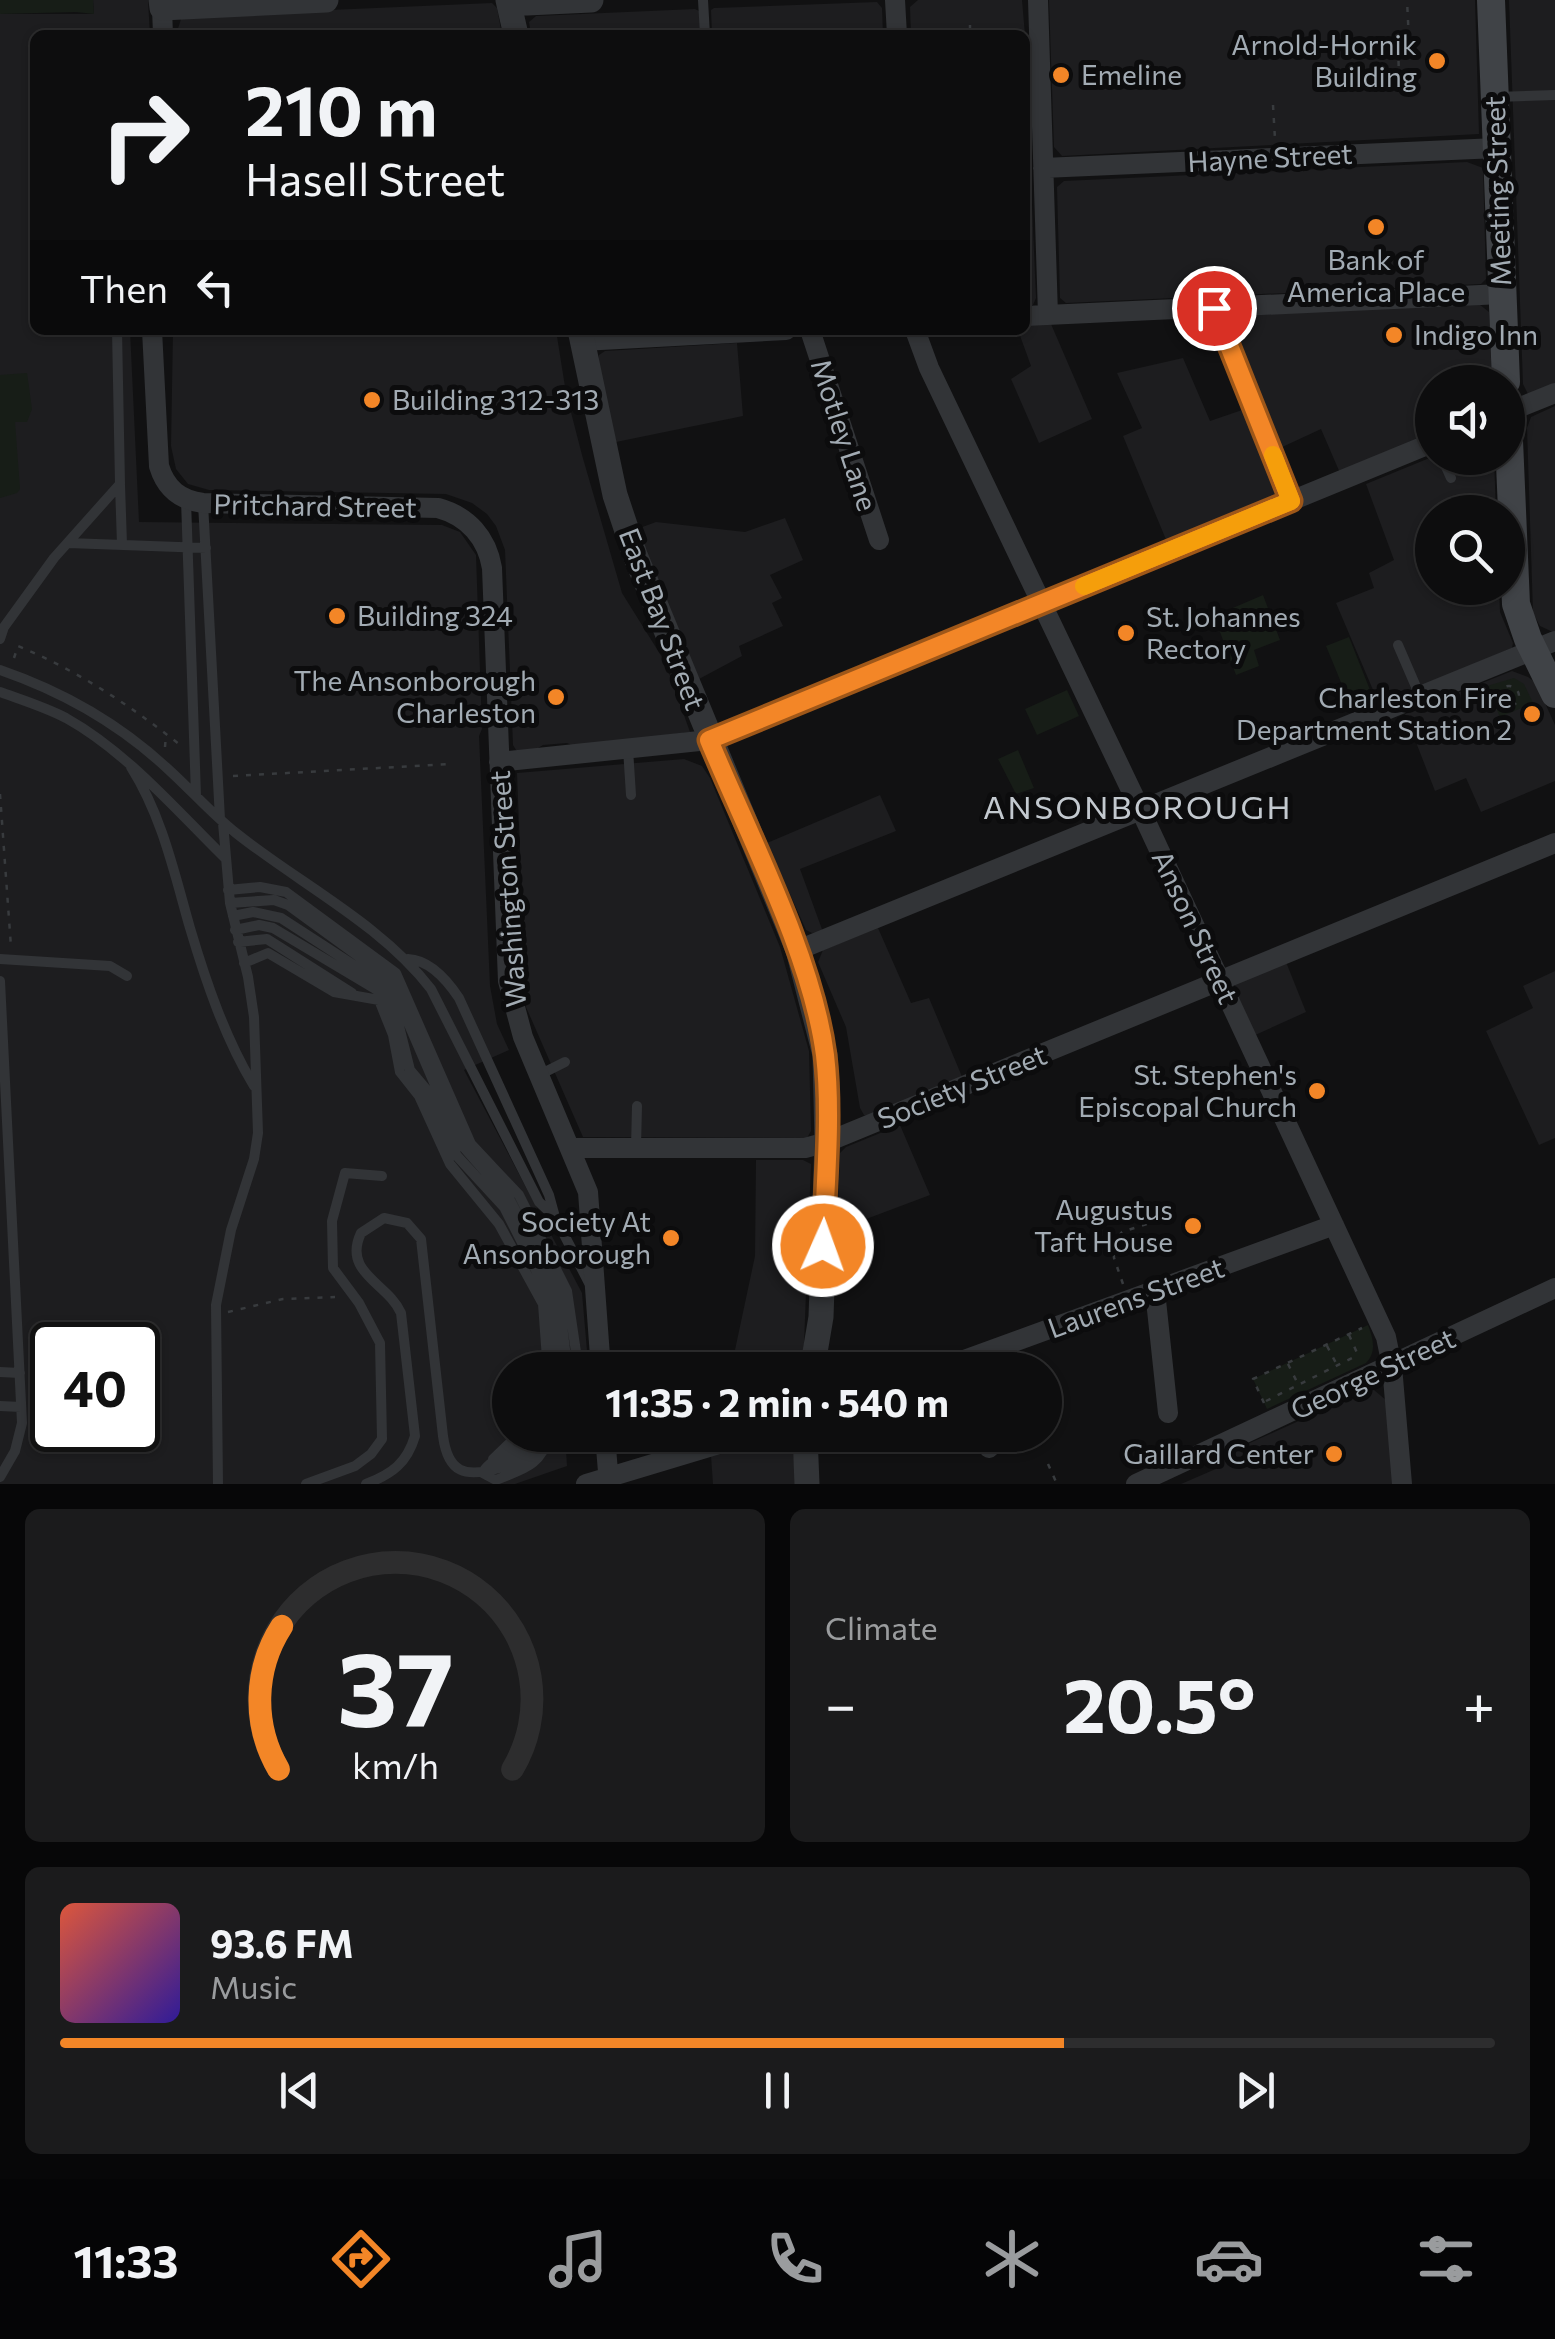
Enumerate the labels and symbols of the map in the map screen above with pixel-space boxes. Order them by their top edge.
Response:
place label: Arnold-Hornik Building [1231,27,1417,93]
marker: Arnold-Hornik Building [1426,50,1448,72]
place label: Emeline [1081,57,1182,91]
marker: Emeline [1050,64,1072,86]
street label: Meeting Street [1477,95,1517,287]
street label: Hayne Street [1187,136,1353,178]
marker: Bank of America Place [1365,216,1387,238]
place label: Bank of America Place [1287,242,1465,308]
pin [1172,266,1257,351]
place label: Indigo Inn [1414,317,1538,351]
marker: Indigo Inn [1383,324,1405,346]
street label: Motley Lane [804,354,885,515]
place label: Building 312-313 [392,382,599,416]
marker: Building 312-313 [361,389,383,411]
street label: Pritchard Street [213,486,417,524]
street label: East Bay Street [613,523,713,714]
place label: Building 324 [357,598,513,632]
place label: St. Johannes Rectory [1146,599,1301,665]
marker: Building 324 [326,605,348,627]
marker: St. Johannes Rectory [1115,622,1137,644]
place label: The Ansonborough Charleston [293,663,536,729]
place label: Charleston Fire Department Station 2 [1236,680,1512,746]
marker: The Ansonborough Charleston [545,686,567,708]
marker: Charleston Fire Department Station 2 [1521,703,1543,725]
street label: Washington Street [482,769,532,1009]
district label: ANSONBOROUGH [983,786,1293,826]
street label: Anson Street [1146,844,1246,1009]
street label: Society Street [872,1037,1051,1135]
place label: St. Stephen's Episcopal Church [1078,1057,1297,1123]
marker: St. Stephen's Episcopal Church [1306,1080,1328,1102]
place label: Augustus Taft House [1034,1192,1173,1258]
position arrow [771,1194,875,1298]
place label: Society At Ansonborough [463,1204,651,1270]
marker: Augustus Taft House [1182,1215,1204,1237]
marker: Society At Ansonborough [660,1227,682,1249]
street label: Laurens Street [1043,1249,1228,1345]
street label: George Street [1285,1320,1460,1426]
speed limit sign: 40 [30,1322,160,1452]
place label: Gaillard Center [1123,1436,1314,1470]
marker: Gaillard Center [1323,1443,1345,1465]

